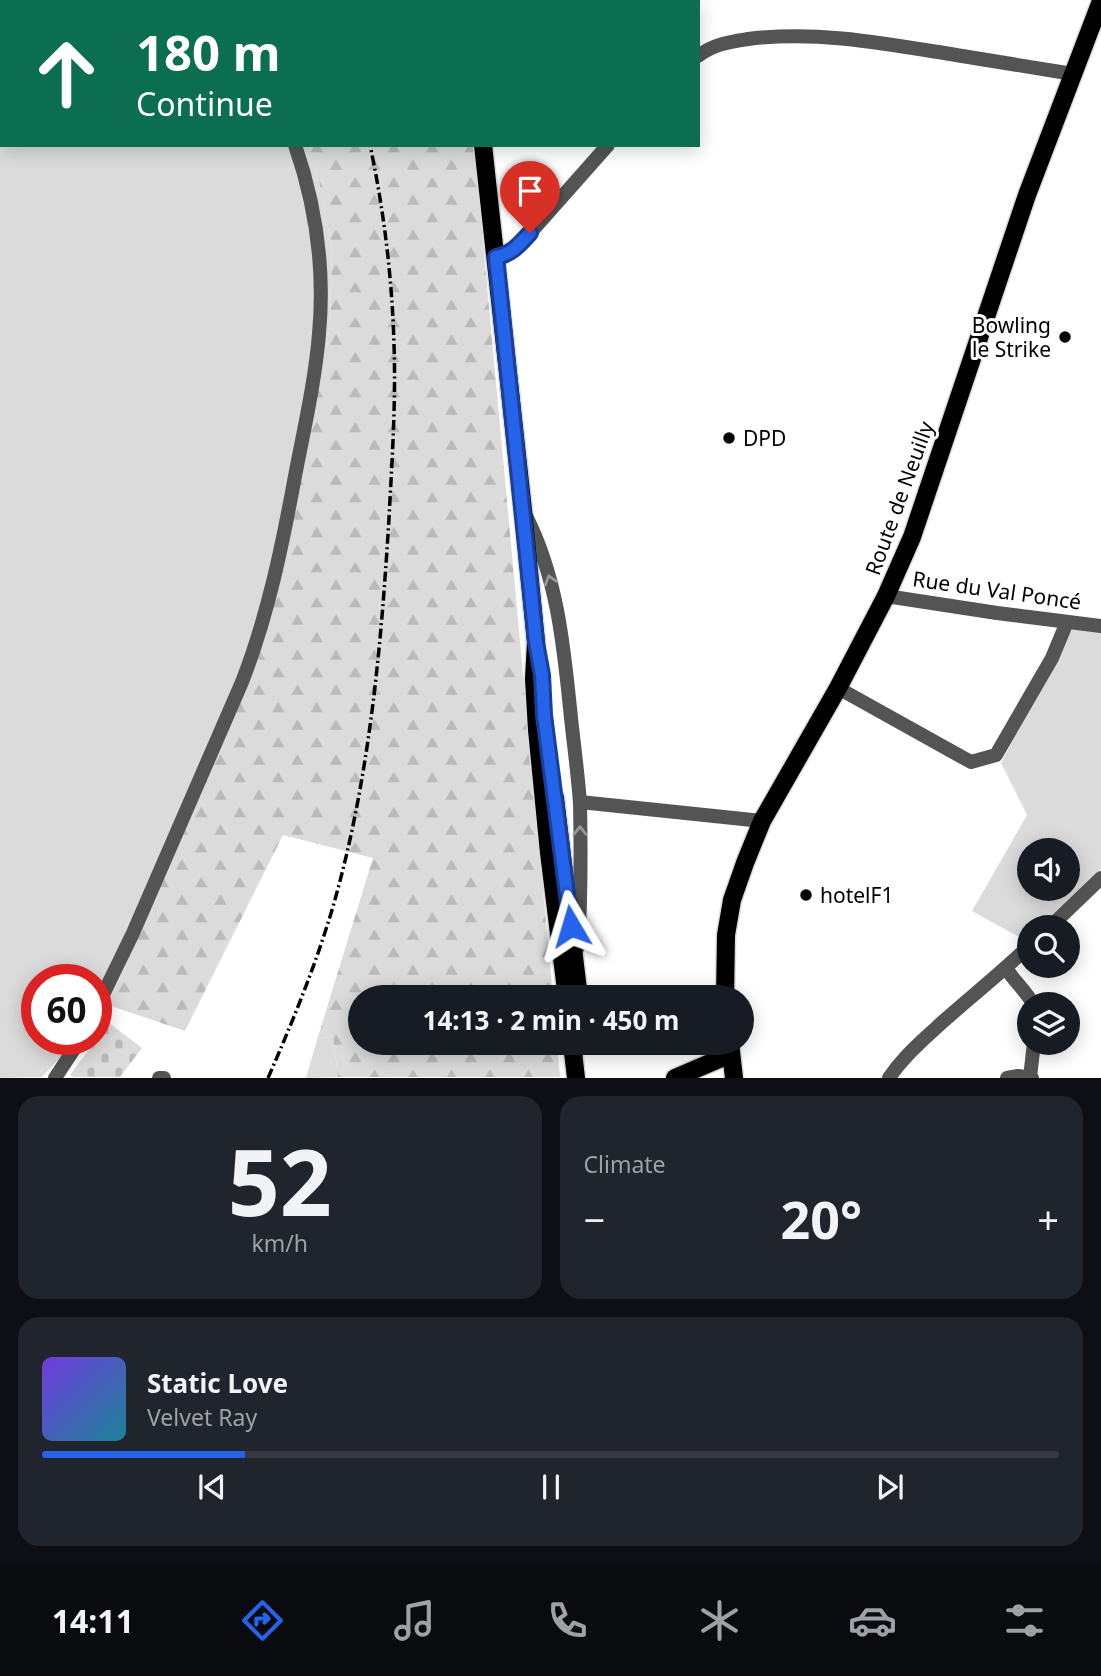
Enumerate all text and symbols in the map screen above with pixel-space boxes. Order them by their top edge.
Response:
text: 180 m [136,19,281,85]
icon: ahead [21,28,112,119]
text: Continue [136,82,273,125]
pin [500,161,560,233]
icon: arrive [511,172,549,210]
place label: Bowling le Strike [972,311,1051,363]
marker: Bowling le Strike [1057,329,1073,345]
street label: Route de Neuilly [858,417,940,579]
place label: DPD [743,424,786,452]
marker: DPD [721,430,737,446]
street label: Rue du Val Poncé [911,564,1083,616]
one-way arrow [544,574,558,586]
one-way arrow [572,826,588,836]
map controls [1017,838,1080,1055]
button: sound [1017,838,1080,901]
place label: hotelF1 [820,881,893,909]
marker: hotelF1 [798,887,814,903]
position arrow [534,889,608,963]
button: search [1017,915,1080,978]
speed limit sign: 60 [21,964,112,1055]
button: layers [1017,992,1080,1055]
text: 14:13 · 2 min · 450 m [423,1002,679,1038]
text: 52 [228,1119,332,1243]
text: Climate [584,1148,666,1180]
text: 20° [780,1183,862,1254]
text: − [584,1193,605,1245]
text: + [1037,1193,1059,1245]
text: km/h [251,1227,308,1259]
text: Static Love [147,1365,288,1401]
text: Velvet Ray [147,1401,257,1433]
icon: previous [193,1468,231,1506]
icon: pause [532,1468,570,1506]
icon: next [871,1468,909,1506]
icon: directions [238,1596,287,1645]
icon: music [390,1596,439,1645]
icon: phone [543,1596,592,1645]
icon: climate [695,1596,744,1645]
icon: car [848,1596,897,1645]
icon: filters [1000,1596,1049,1645]
text: 14:11 [52,1599,134,1642]

